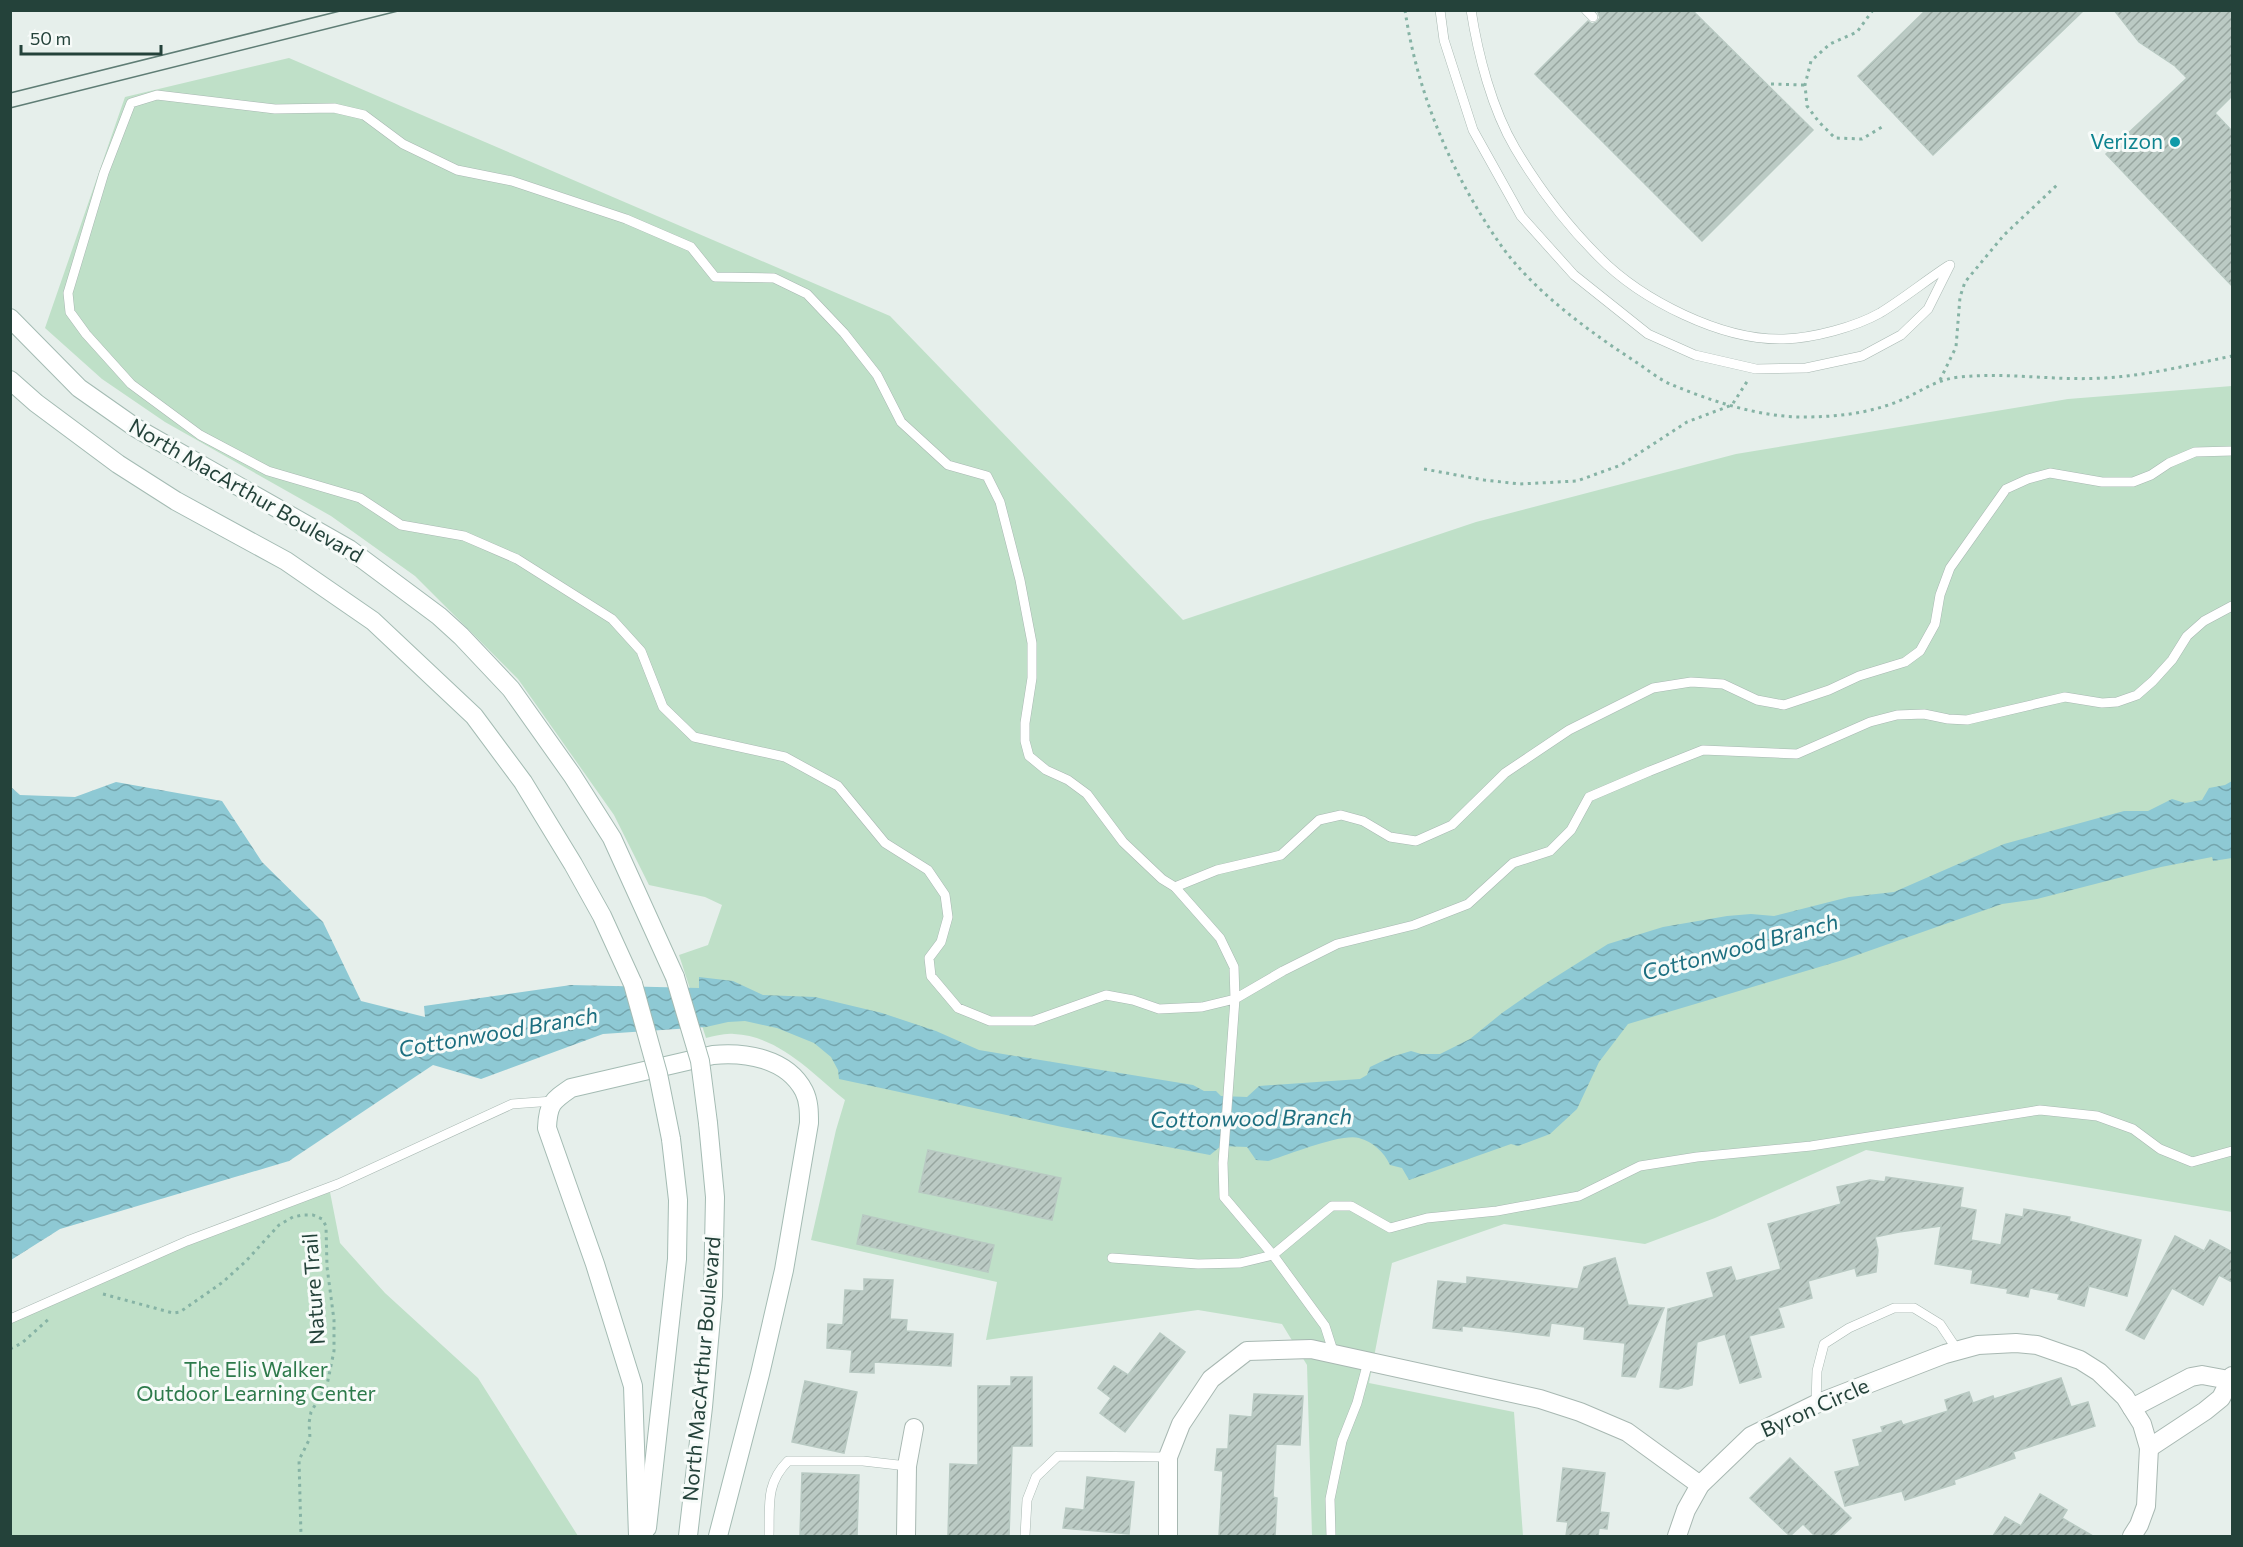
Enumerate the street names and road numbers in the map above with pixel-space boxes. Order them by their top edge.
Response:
street label: North MacArthur Boulevard [125,412,368,567]
street label: Nature Trail [296,1232,329,1346]
street label: North MacArthur Boulevard [676,1235,725,1502]
street label: Byron Circle [1757,1372,1872,1442]

